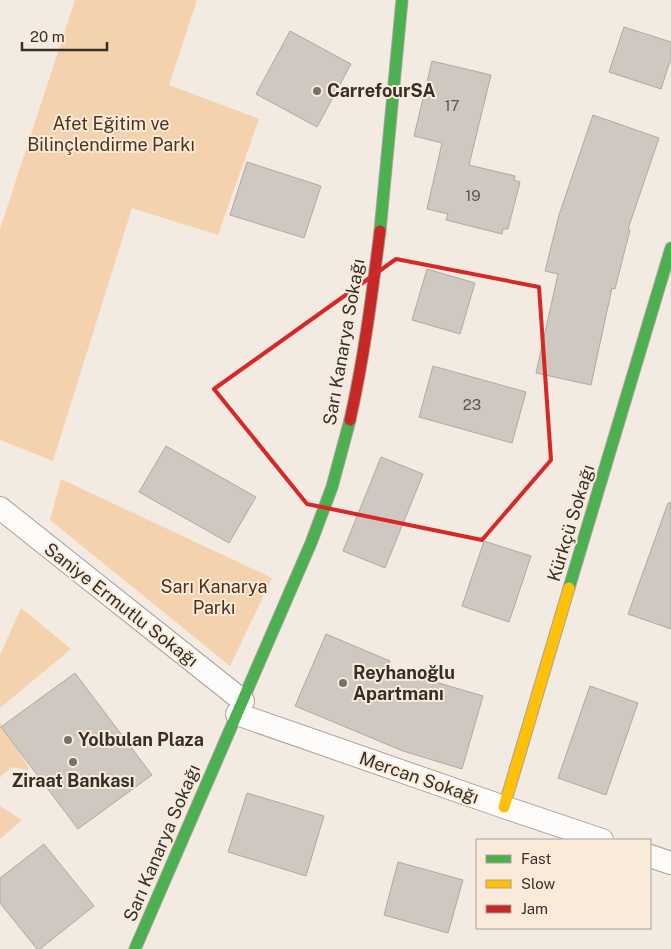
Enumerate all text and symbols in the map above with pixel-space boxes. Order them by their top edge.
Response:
scale bar [22,20,108,52]
text: 20 m [30,28,65,45]
place label: CarrefourSA [327,80,436,101]
marker: CarrefourSA [311,85,323,97]
house number: 17 [444,97,460,114]
park label: Afet Eğitim ve Bilinçlendirme Parkı [27,113,195,155]
house number: 19 [465,187,481,204]
street label: Sarı Kanarya Sokağı [319,257,368,427]
house number: 23 [463,396,481,413]
street label: Kürkçü Sokağı [543,462,598,584]
street label: Saniye Ermutlu Sokağı [40,538,202,671]
park label: Sarı Kanarya Parkı [161,576,267,618]
place label: Reyhanoğlu Apartmanı [353,662,455,704]
marker: Reyhanoğlu Apartmanı [337,677,349,689]
place label: Yolbulan Plaza [78,729,204,750]
marker: Yolbulan Plaza [62,734,74,746]
street label: Mercan Sokağı [357,747,482,808]
marker: Ziraat Bankası [67,756,79,768]
street label: Sarı Kanarya Sokağı [119,761,204,925]
place label: Ziraat Bankası [11,770,135,791]
legend [476,839,651,929]
text: Fast [521,850,551,867]
text: Slow [521,875,556,892]
text: Jam [521,900,548,917]

